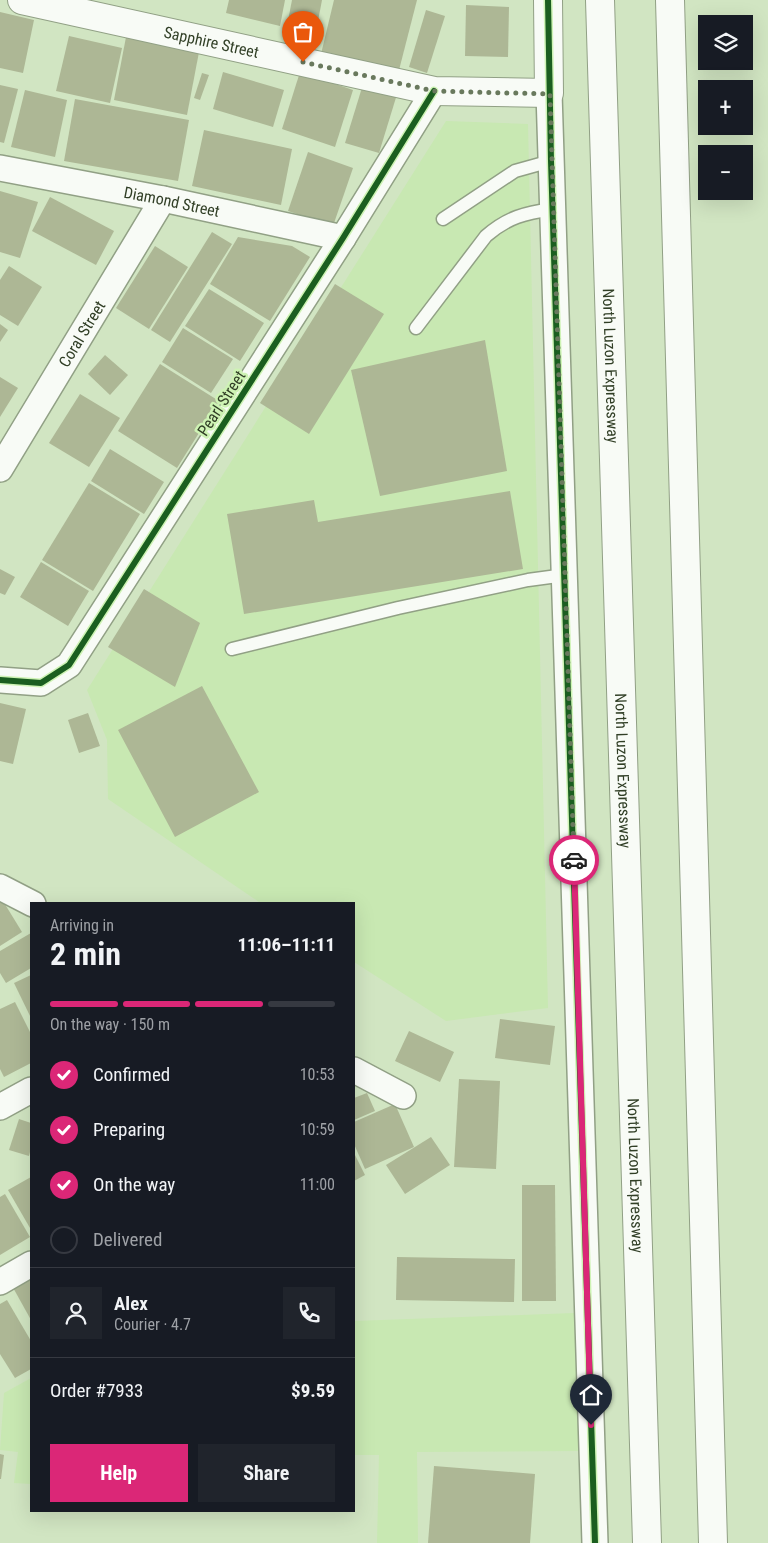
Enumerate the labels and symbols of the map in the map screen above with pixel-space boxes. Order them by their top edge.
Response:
pin [282,11,324,62]
street label: Sapphire Street [162,23,261,62]
street label: Diamond Street [122,183,222,221]
street label: North Luzon Expressway [599,288,623,444]
street label: Coral Street [55,297,110,371]
street label: Pearl Street [193,367,250,439]
street label: North Luzon Expressway [611,693,635,849]
courier [549,835,599,885]
street label: North Luzon Expressway [623,1098,647,1254]
pin [570,1374,612,1425]

